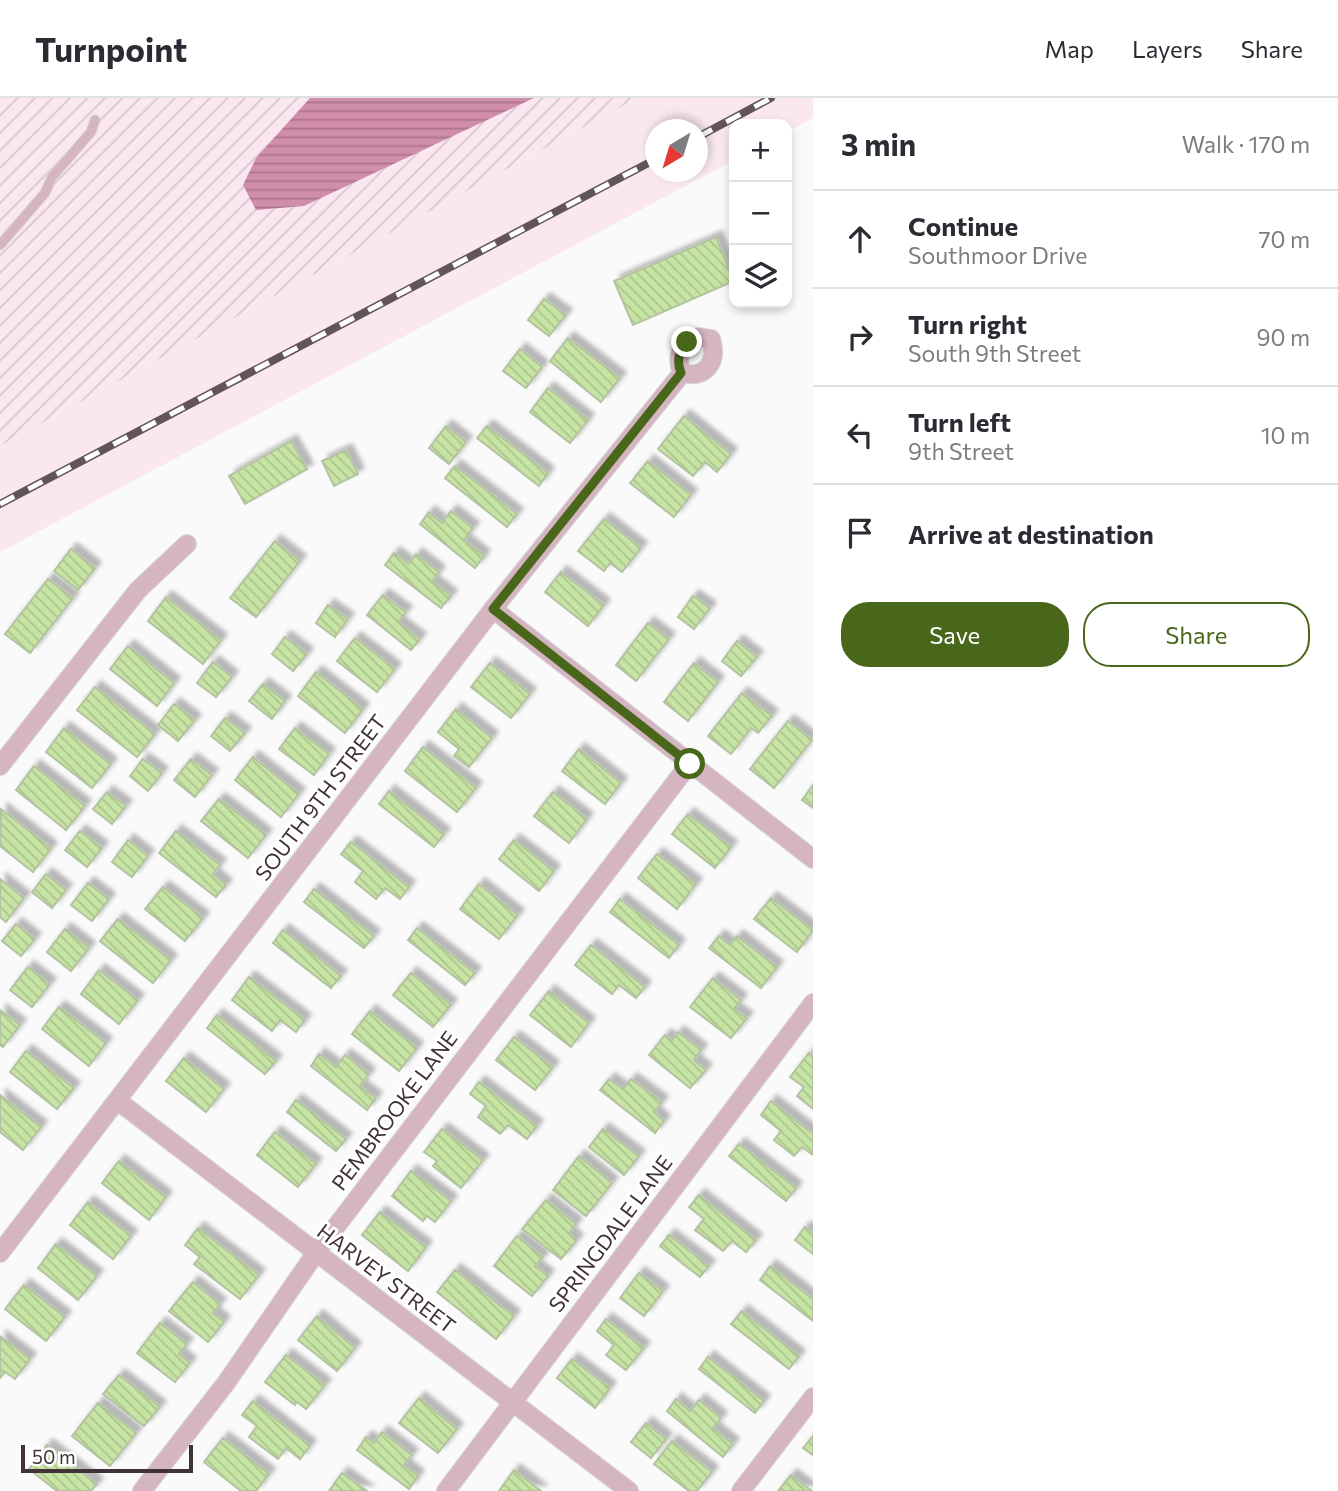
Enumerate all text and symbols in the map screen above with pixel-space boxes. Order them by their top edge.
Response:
text: Turnpoint [35,28,187,69]
text: Map [1045,34,1094,63]
text: Layers [1132,34,1203,63]
text: Share [1241,34,1303,63]
north arrow [645,119,708,182]
map controls [729,119,792,308]
button: + [729,119,792,182]
text: 3 min [841,125,916,162]
text: Walk · 170 m [1182,130,1310,158]
button: − [729,182,792,245]
text: Continue [908,210,1018,241]
icon: ahead [841,220,879,258]
text: 70 m [1258,225,1310,253]
text: Southmoor Drive [908,241,1087,269]
button: layers [729,245,792,308]
text: Turn right [908,308,1027,339]
icon: right [841,318,879,356]
text: 90 m [1257,323,1310,351]
route end [671,326,702,357]
text: South 9th Street [908,339,1081,367]
text: Turn left [908,406,1011,437]
icon: left [841,416,879,454]
text: 10 m [1261,421,1310,449]
text: 9th Street [908,437,1014,465]
icon: arrive [841,514,879,552]
text: Arrive at destination [908,518,1154,549]
button: Save [841,602,1069,667]
button: Share [1083,602,1310,667]
street label: SOUTH 9TH STREET [249,709,390,885]
route start [674,748,705,779]
street label: PEMBROOKE LANE [326,1026,462,1195]
street label: SPRINGDALE LANE [543,1150,677,1316]
street label: HARVEY STREET [313,1218,461,1338]
scale bar [21,1442,192,1474]
text: 50 m [32,1445,76,1468]

